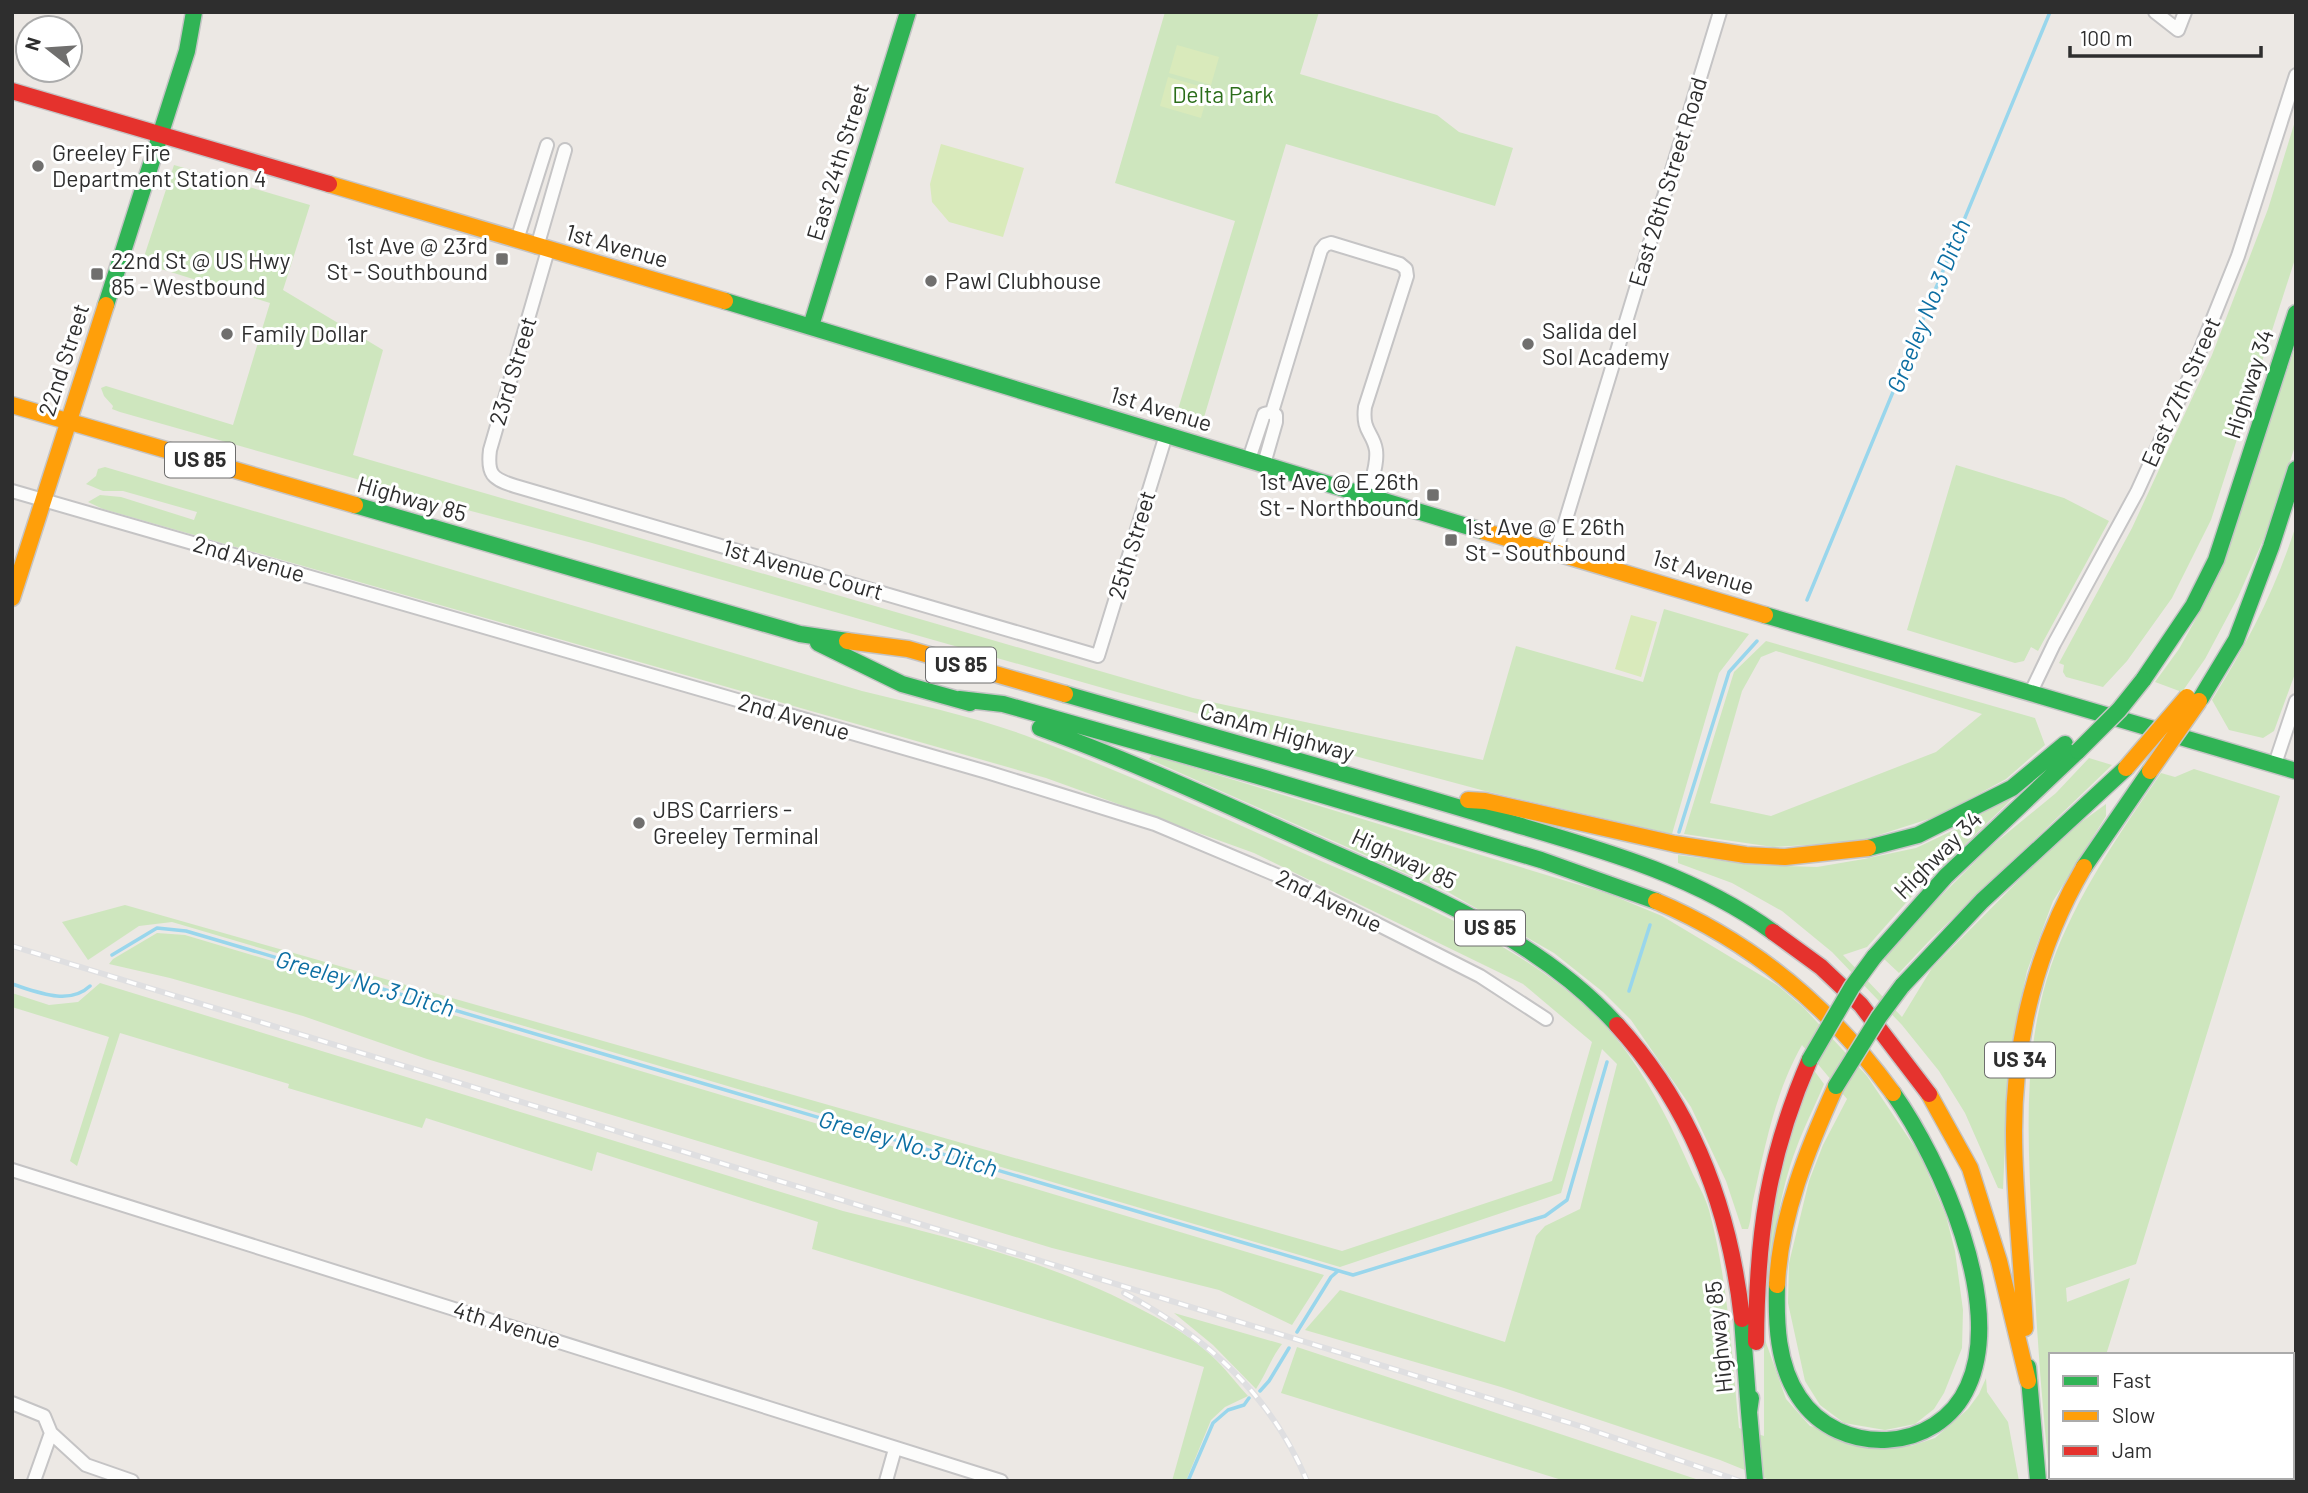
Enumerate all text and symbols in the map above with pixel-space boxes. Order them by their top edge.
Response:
north arrow [14,14,84,84]
scale bar [2070,14,2261,58]
text: 100 m [2080,25,2133,50]
text: N [19,34,45,53]
street label: East 26th Street Road [1622,74,1712,290]
street label: East 24th Street [800,80,874,244]
park label: Delta Park [1172,80,1274,108]
place label: Greeley Fire Department Station 4 [52,138,266,192]
marker: Greeley Fire Department Station 4 [30,158,46,174]
water label: Greeley No.3 Ditch [1880,214,1976,397]
street label: 1st Avenue [563,217,672,273]
place label: 1st Ave @ 23rd St - Southbound [327,231,488,285]
place label: 22nd St @ US Hwy 85 - Westbound [111,246,291,300]
marker: 1st Ave @ 23rd St - Southbound [494,251,510,267]
marker: 22nd St @ US Hwy 85 - Westbound [89,266,105,282]
place label: Pawl Clubhouse [945,266,1101,294]
marker: Pawl Clubhouse [923,273,939,289]
street label: 22nd Street [32,300,94,420]
street label: East 27th Street [2135,312,2226,471]
street label: 23rd Street [482,313,542,428]
place label: Salida del Sol Academy [1542,316,1670,370]
place label: Family Dollar [241,319,369,347]
marker: Family Dollar [219,326,235,342]
street label: Highway 34 [2217,326,2279,442]
marker: Salida del Sol Academy [1520,336,1536,352]
street label: 1st Avenue [1107,379,1216,437]
road number: US 85 [165,442,235,477]
place label: 1st Ave @ E 26th St - Northbound [1259,467,1419,521]
street label: Highway 85 [354,469,470,527]
street label: 25th Street [1101,487,1161,603]
marker: 1st Ave @ E 26th St - Northbound [1425,487,1441,503]
place label: 1st Ave @ E 26th St - Southbound [1465,512,1626,566]
street label: 2nd Avenue [190,529,308,587]
marker: 1st Ave @ E 26th St - Southbound [1443,532,1459,548]
street label: 1st Avenue Court [720,533,887,605]
street label: 1st Avenue [1649,542,1758,600]
road number: US 85 [926,648,996,682]
street label: 2nd Avenue [735,687,853,745]
street label: CanAm Highway [1197,696,1358,767]
place label: JBS Carriers - Greeley Terminal [653,795,819,849]
street label: Highway 34 [1887,804,1987,904]
marker: JBS Carriers - Greeley Terminal [631,815,647,831]
street label: Highway 85 [1348,822,1461,895]
street label: 2nd Avenue [1272,862,1387,938]
road number: US 85 [1455,911,1525,946]
water label: Greeley No.3 Ditch [273,943,458,1022]
road number: US 34 [1985,1042,2055,1078]
water label: Greeley No.3 Ditch [816,1103,1001,1182]
street label: Highway 85 [1698,1280,1738,1394]
street label: 4th Avenue [450,1294,565,1354]
legend [2049,1353,2294,1479]
text: Fast [2112,1367,2152,1392]
text: Slow [2112,1402,2155,1427]
text: Jam [2112,1437,2152,1462]

